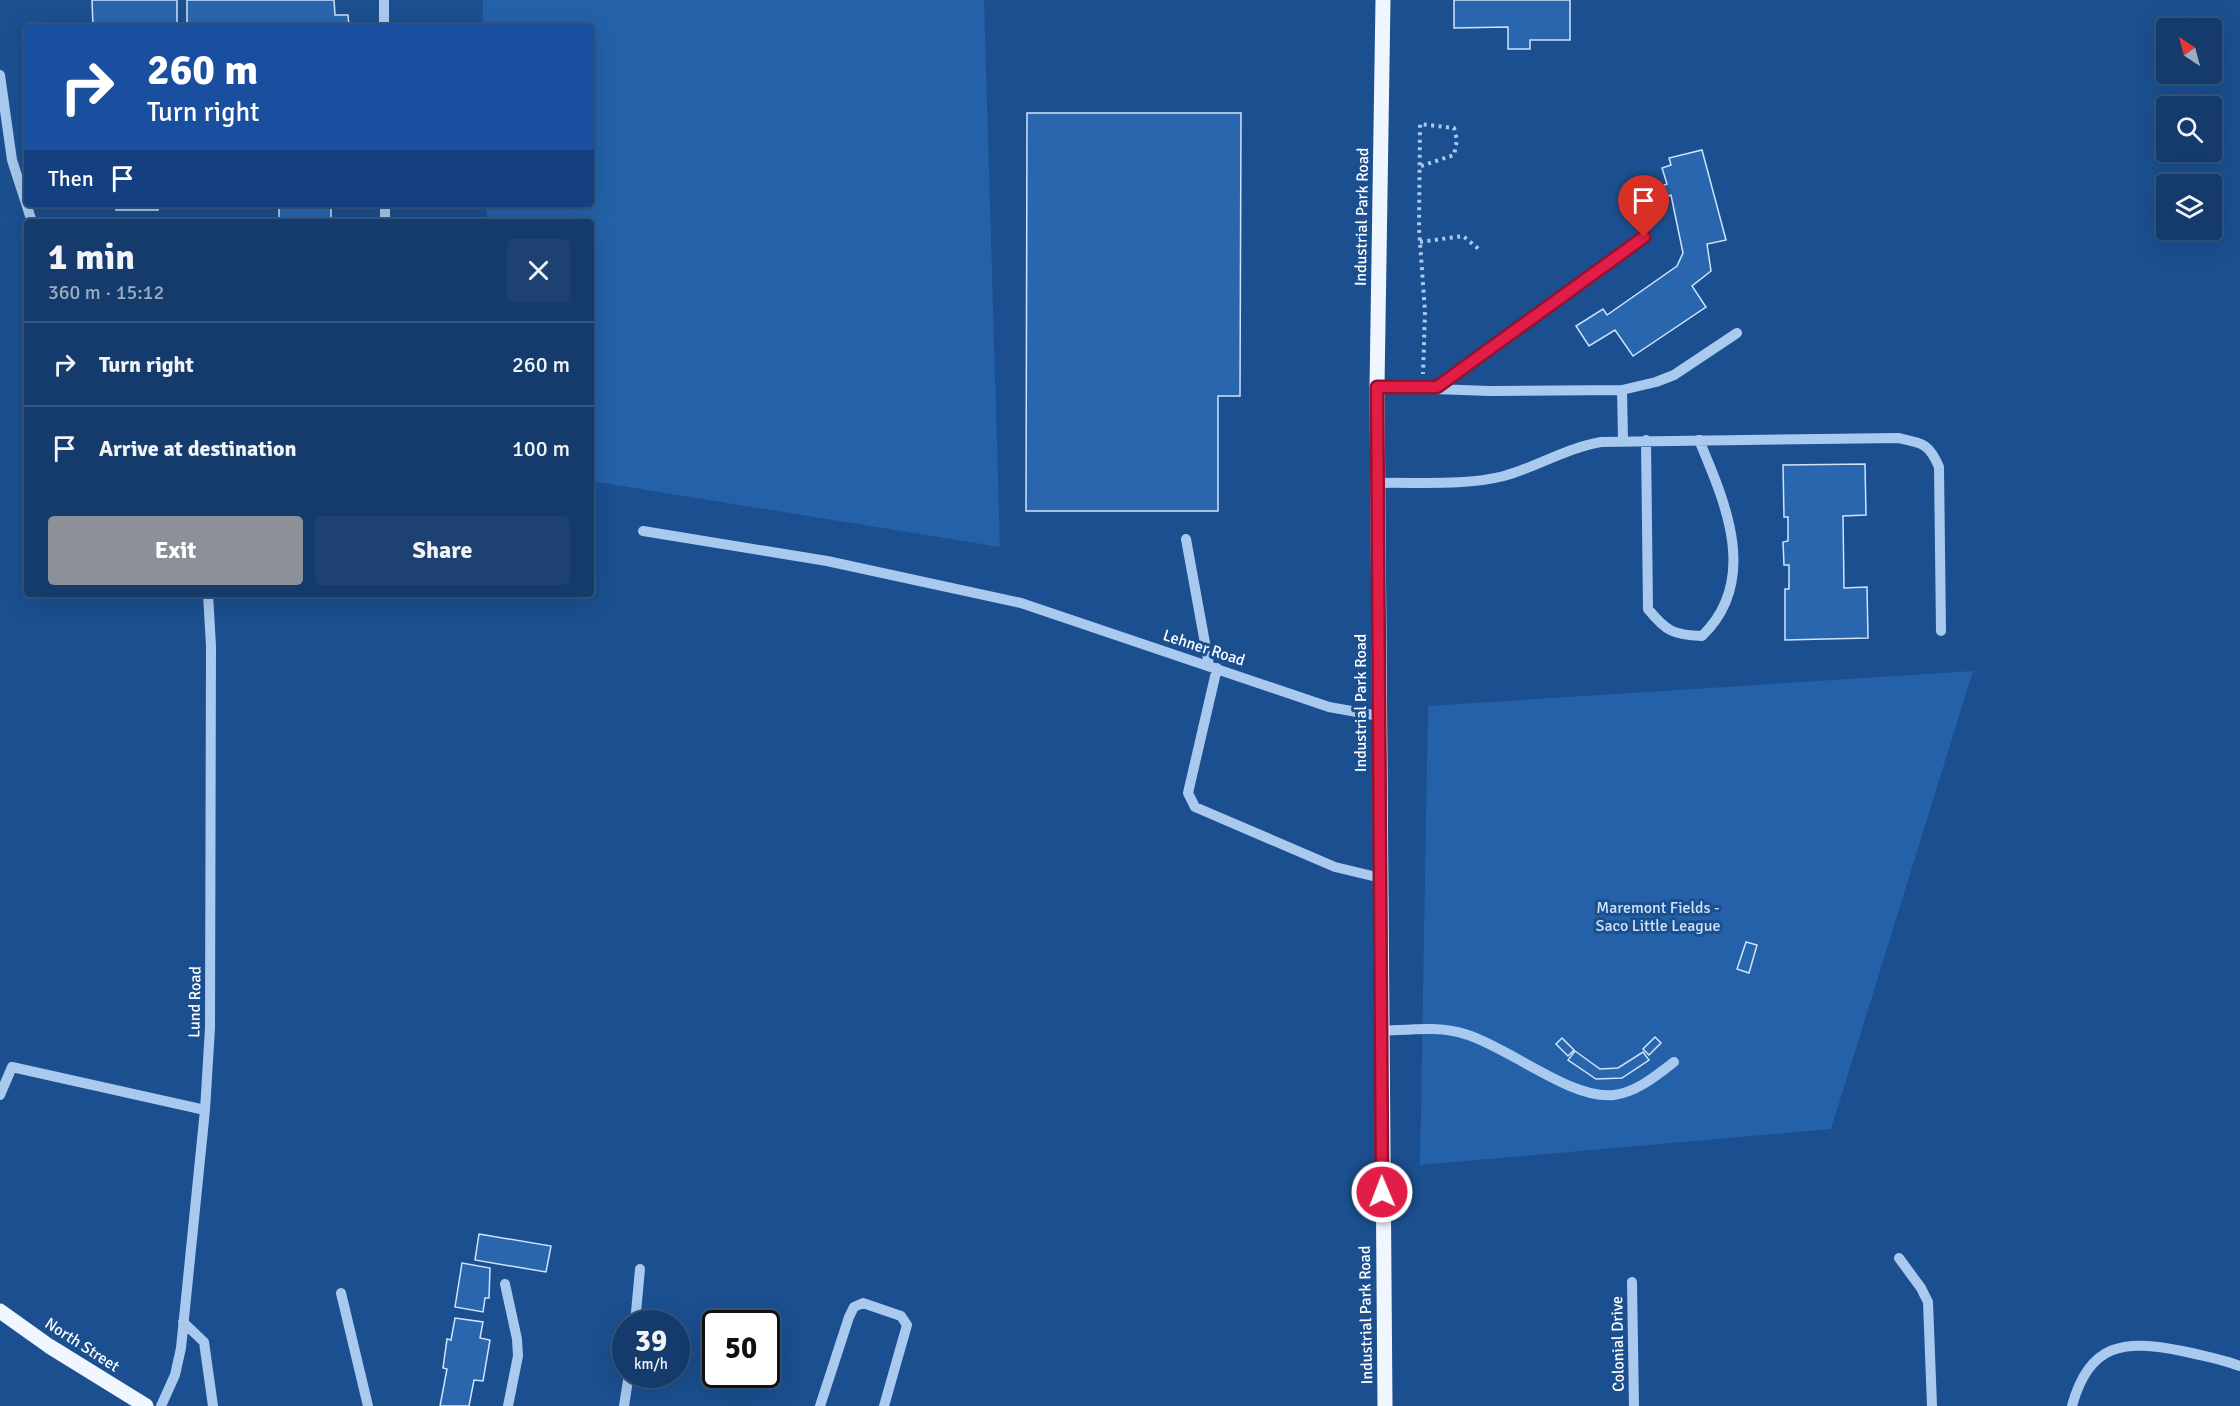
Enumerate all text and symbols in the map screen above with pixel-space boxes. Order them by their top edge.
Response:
north arrow [2156,18,2222,84]
map controls [2156,18,2222,240]
text: 260 m [147,45,258,96]
icon: right [48,48,126,126]
text: Turn right [147,96,260,129]
button: search [2156,96,2222,162]
street label: Industrial Park Road [1351,148,1373,286]
icon: arrive [106,162,139,195]
text: Then [48,165,94,192]
button: layers [2156,174,2222,240]
pin [1618,175,1669,237]
icon: arrive [1627,184,1660,217]
text: 1 min [48,235,135,280]
button: close [507,239,570,302]
text: 360 m · 15:12 [48,280,164,305]
icon: right [48,348,81,381]
text: Turn right [99,351,194,378]
text: 260 m [512,351,570,378]
icon: arrive [48,432,81,465]
text: Arrive at destination [99,435,296,462]
text: 100 m [512,435,570,462]
button: Exit [48,516,303,585]
button: Share [315,516,570,585]
street label: Lehner Road [1160,625,1248,671]
street label: Industrial Park Road [1351,634,1371,772]
park label: Maremont Fields - Saco Little League [1596,898,1720,936]
street label: Lund Road [184,966,206,1038]
position arrow [1350,1160,1414,1224]
street label: Industrial Park Road [1355,1246,1377,1384]
street label: Colonial Drive [1607,1296,1629,1392]
speed limit sign: 50 [702,1310,780,1388]
street label: North Street [41,1313,123,1377]
text: 39 [635,1323,667,1360]
text: km/h [634,1355,668,1373]

